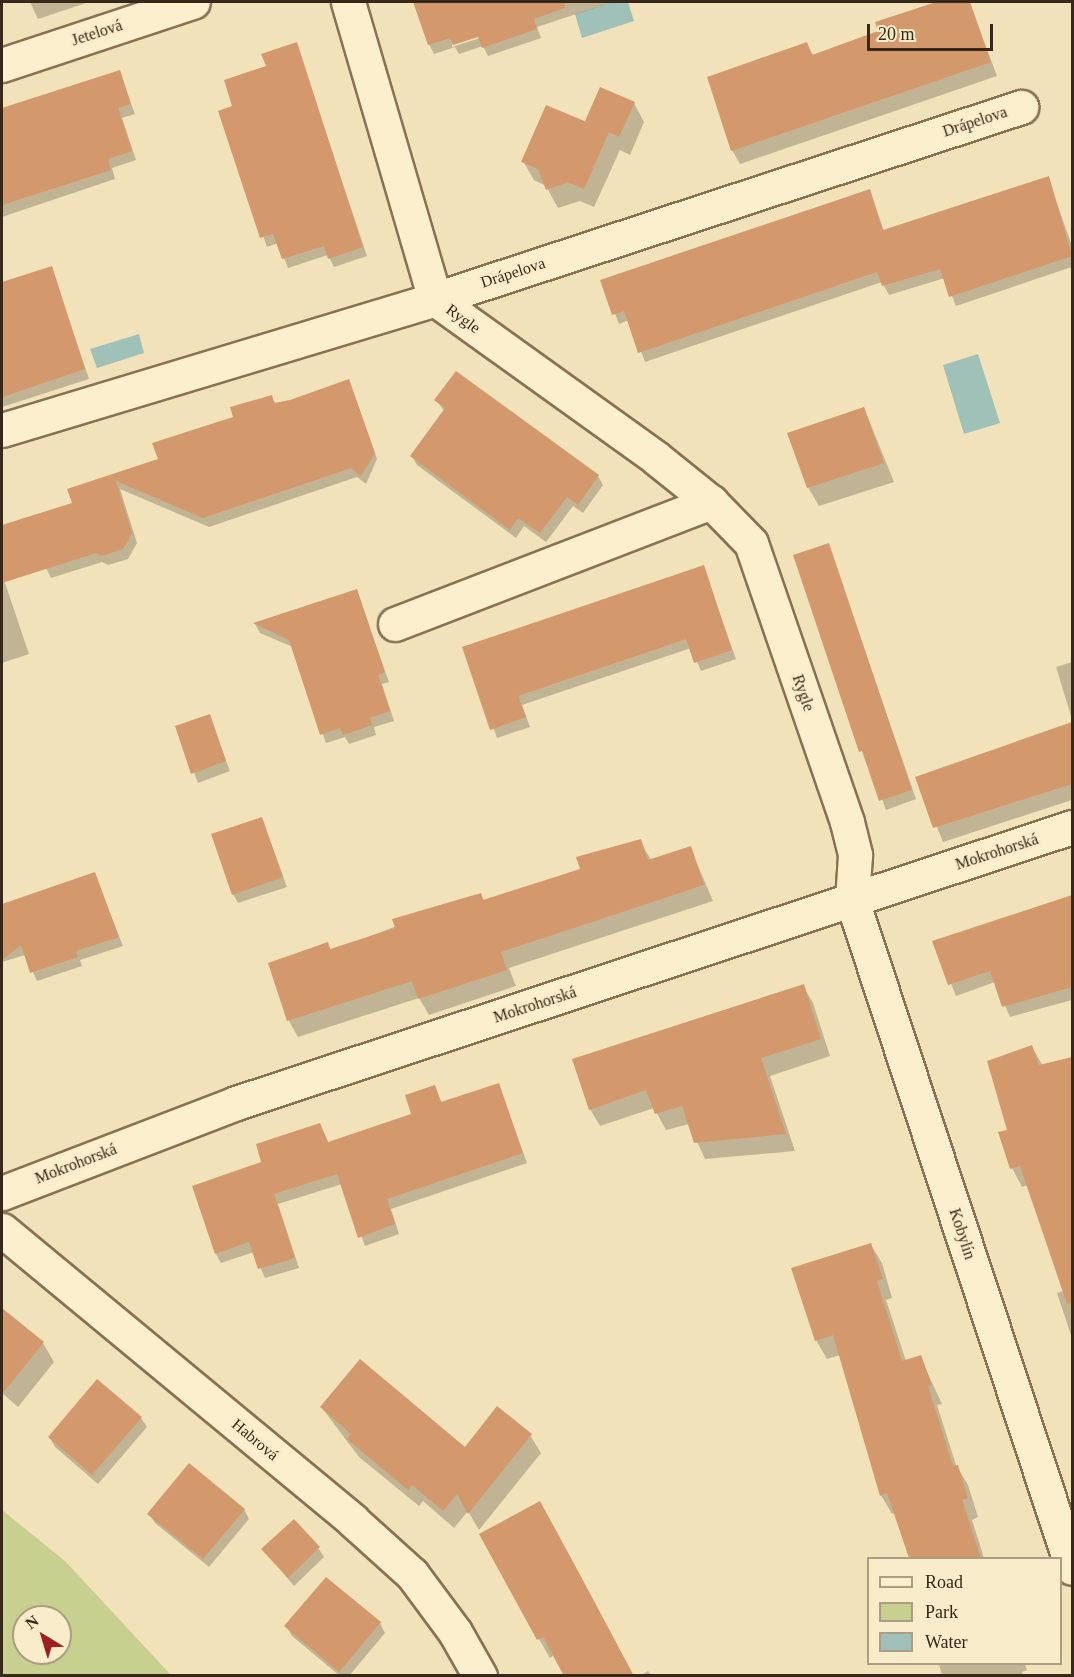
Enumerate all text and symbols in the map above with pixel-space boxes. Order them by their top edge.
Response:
scale bar [870,12,996,50]
street label: Jetelová [69,16,125,50]
text: 20 m [878,24,915,44]
street label: Drápelova [940,103,1010,141]
street label: Drápelova [478,254,548,292]
street label: Rygle [442,300,484,338]
street label: Rygle [788,672,818,714]
street label: Mokrohorská [953,830,1041,874]
street label: Mokrohorská [491,983,579,1027]
street label: Mokrohorská [32,1140,120,1188]
street label: Kobylín [945,1206,979,1262]
street label: Habrová [228,1415,282,1465]
legend [867,1557,1062,1665]
text: Road [925,1572,963,1592]
text: Park [925,1602,958,1622]
north arrow [12,1605,72,1665]
text: N [22,1612,42,1632]
text: Water [925,1632,968,1652]

